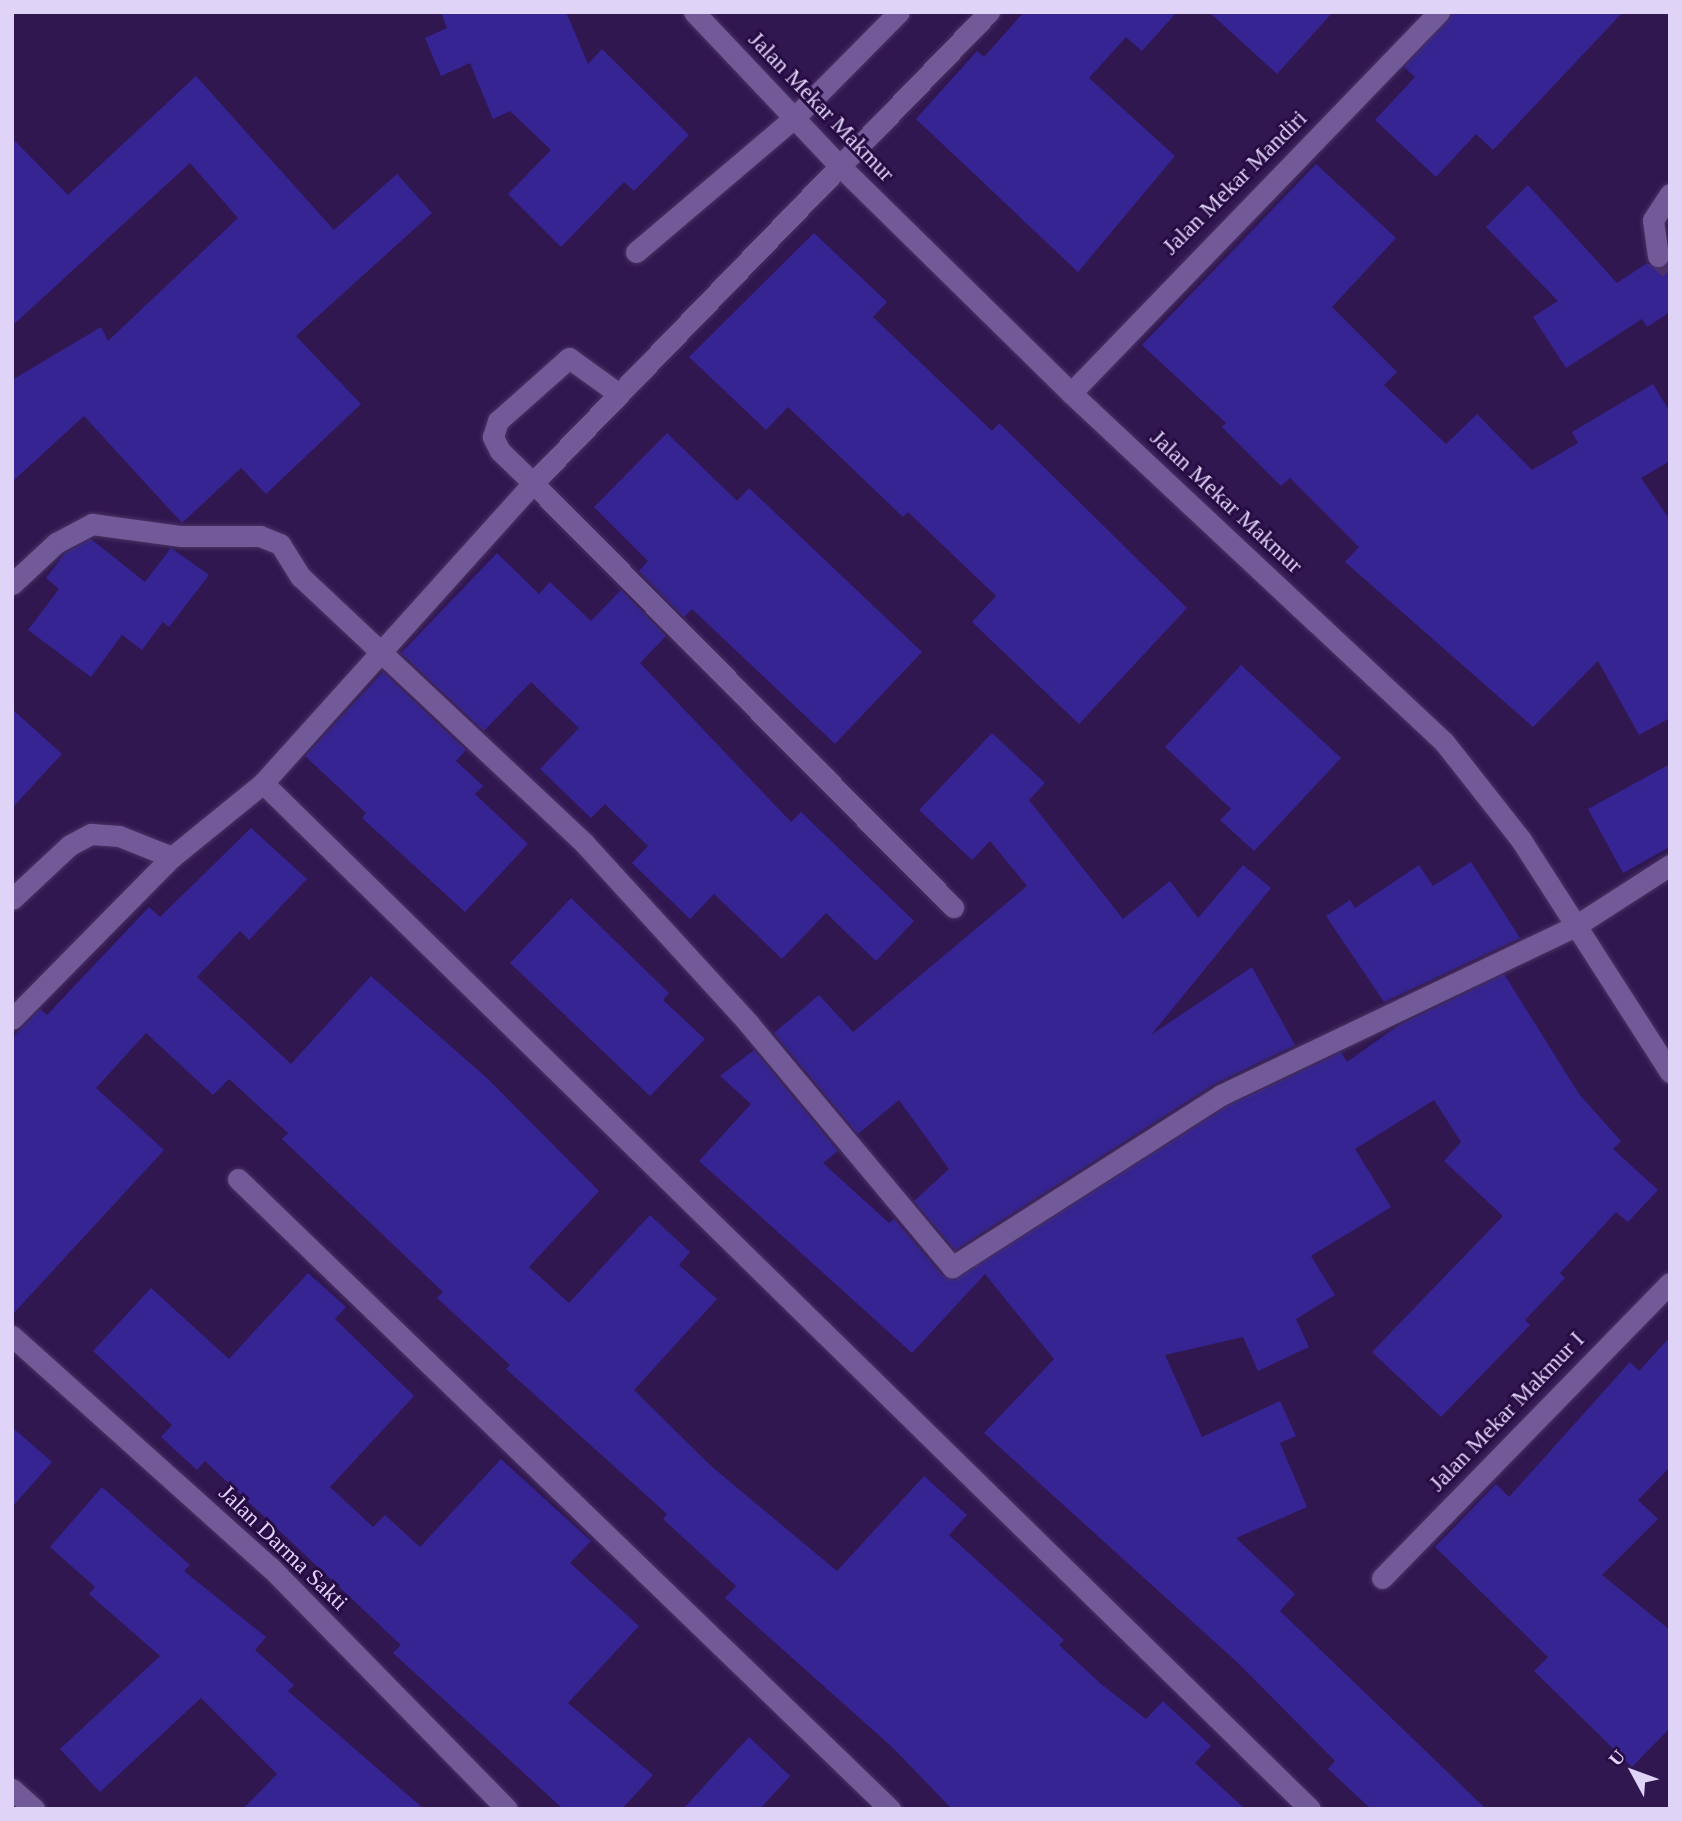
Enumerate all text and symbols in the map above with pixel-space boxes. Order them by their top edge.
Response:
street label: Jalan Mekar Makmur [742,26,900,188]
street label: Jalan Mekar Mandiri [1157,105,1313,261]
street label: Jalan Mekar Makmur [1144,424,1308,580]
street label: Jalan Mekar Makmur I [1424,1326,1590,1498]
street label: Jalan Darma Sakti [213,1480,353,1616]
north arrow [1598,1737,1668,1807]
text: U [1604,1746,1629,1770]

